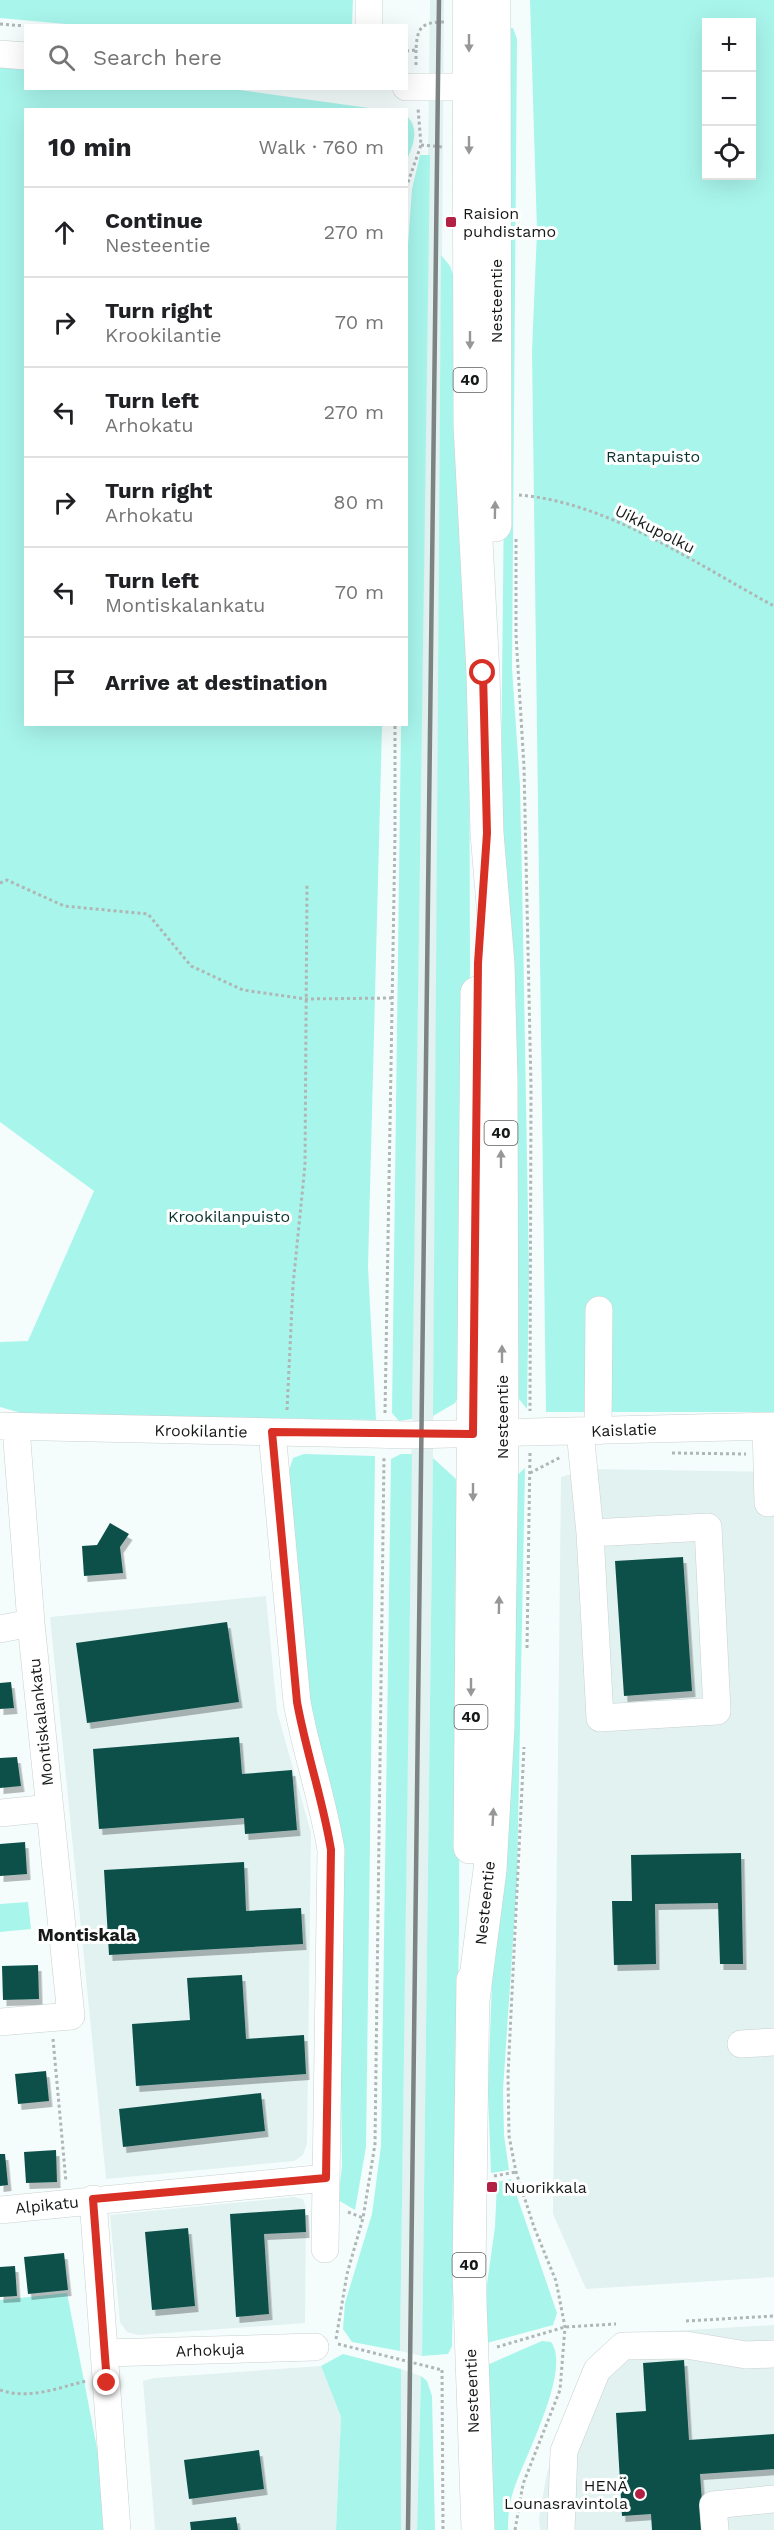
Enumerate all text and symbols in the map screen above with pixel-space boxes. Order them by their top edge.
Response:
map controls [702,18,756,180]
button: + [702,18,756,72]
search box [24,24,408,90]
one-way arrow [464,34,474,53]
icon: search [45,41,78,74]
text: Search here [93,45,222,70]
button: − [702,72,756,126]
button: locate [702,126,756,180]
text: 10 min [48,132,132,162]
text: Walk · 760 m [259,135,384,159]
one-way arrow [464,136,474,155]
place label: Raision puhdistamo [463,204,556,241]
text: Continue [105,208,203,233]
marker: Raision puhdistamo [444,215,458,229]
icon: ahead [48,216,81,249]
text: 270 m [324,220,384,244]
text: Nesteentie [105,233,211,257]
street label: Nesteentie [487,259,506,343]
text: Turn right [105,298,212,323]
icon: right [48,306,81,339]
text: 70 m [335,310,384,334]
text: Krookilantie [105,323,222,347]
one-way arrow [465,331,475,350]
road number: 40 [454,368,486,392]
text: Turn left [105,388,199,413]
icon: left [48,396,81,429]
text: 270 m [324,400,384,424]
text: Arhokatu [105,413,194,437]
park label: Rantapuisto [606,447,700,466]
text: Turn right [105,478,212,503]
icon: right [48,486,81,519]
text: 80 m [333,490,384,514]
one-way arrow [490,501,500,520]
street label: Uikkupolku [612,501,698,557]
text: Arhokatu [105,503,194,527]
text: Turn left [105,568,199,593]
icon: left [48,576,81,609]
text: 70 m [335,580,384,604]
text: Montiskalankatu [105,593,265,617]
route start [469,659,495,685]
icon: arrive [48,666,81,699]
text: Arrive at destination [105,670,328,695]
road number: 40 [484,1121,518,1145]
one-way arrow [496,1150,506,1169]
park label: Krookilanpuisto [168,1207,290,1226]
one-way arrow [497,1345,507,1364]
street label: Nesteentie [493,1375,512,1459]
street label: Kaislatie [591,1419,657,1441]
street label: Krookilantie [154,1421,248,1441]
one-way arrow [468,1483,478,1502]
one-way arrow [495,1596,504,1615]
street label: Montiskalankatu [25,1657,57,1787]
one-way arrow [466,1678,476,1697]
road number: 40 [454,1705,488,1729]
one-way arrow [488,1808,497,1827]
street label: Nesteentie [471,1860,499,1946]
district label: Montiskala [38,1924,137,1945]
place label: Nuorikkala [504,2178,587,2197]
marker: Nuorikkala [485,2180,499,2194]
street label: Alpikatu [14,2192,80,2218]
road number: 40 [452,2253,486,2277]
street label: Arhokuja [175,2339,245,2361]
street label: Nesteentie [461,2348,483,2434]
route end [93,2369,119,2395]
place label: HENÄ Lounasravintola [504,2476,628,2513]
marker: HENÄ Lounasravintola [633,2487,647,2501]

